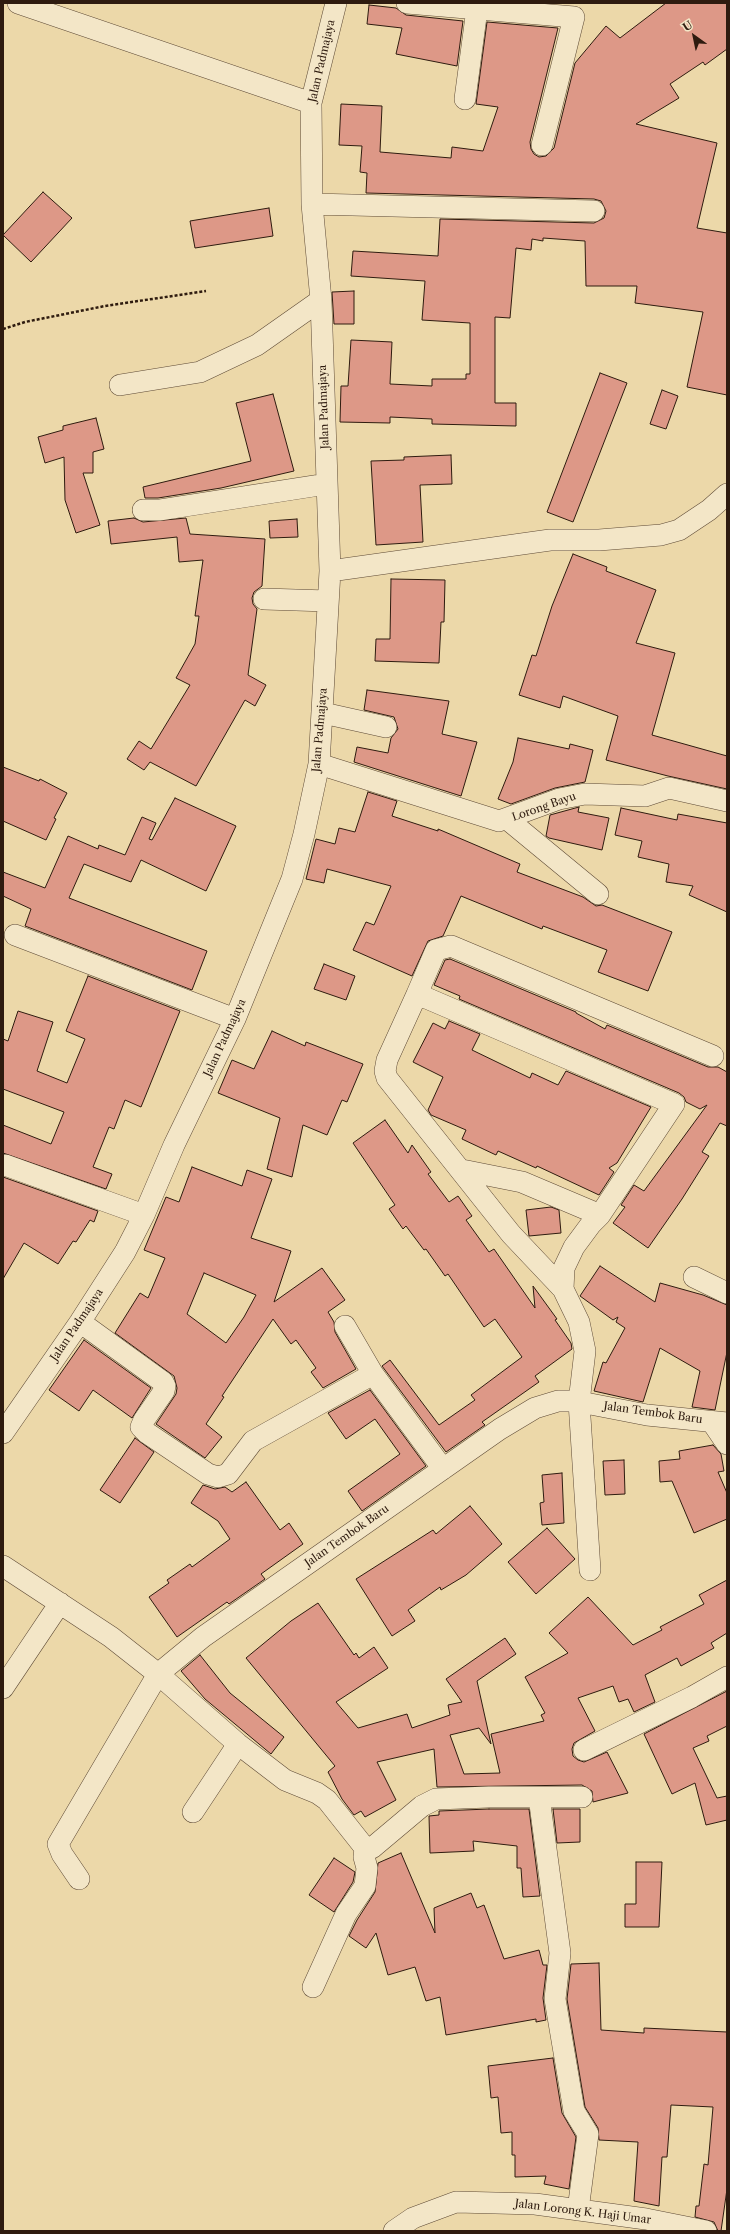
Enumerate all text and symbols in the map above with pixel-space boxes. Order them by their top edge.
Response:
north arrow [674,16,714,56]
street label: Jalan Padmajaya [306,18,338,104]
text: U [680,18,695,34]
street label: Jalan Padmajaya [316,365,332,449]
street label: Jalan Padmajaya [310,687,330,773]
street label: Lorong Bayu [510,790,578,824]
street label: Jalan Padmajaya [201,997,249,1079]
street label: Jalan Padmajaya [48,1286,106,1364]
street label: Jalan Tembok Baru [603,1400,703,1426]
street label: Jalan Tembok Baru [302,1502,392,1570]
street label: Jalan Lorong K. Haji Umar [514,2197,652,2227]

